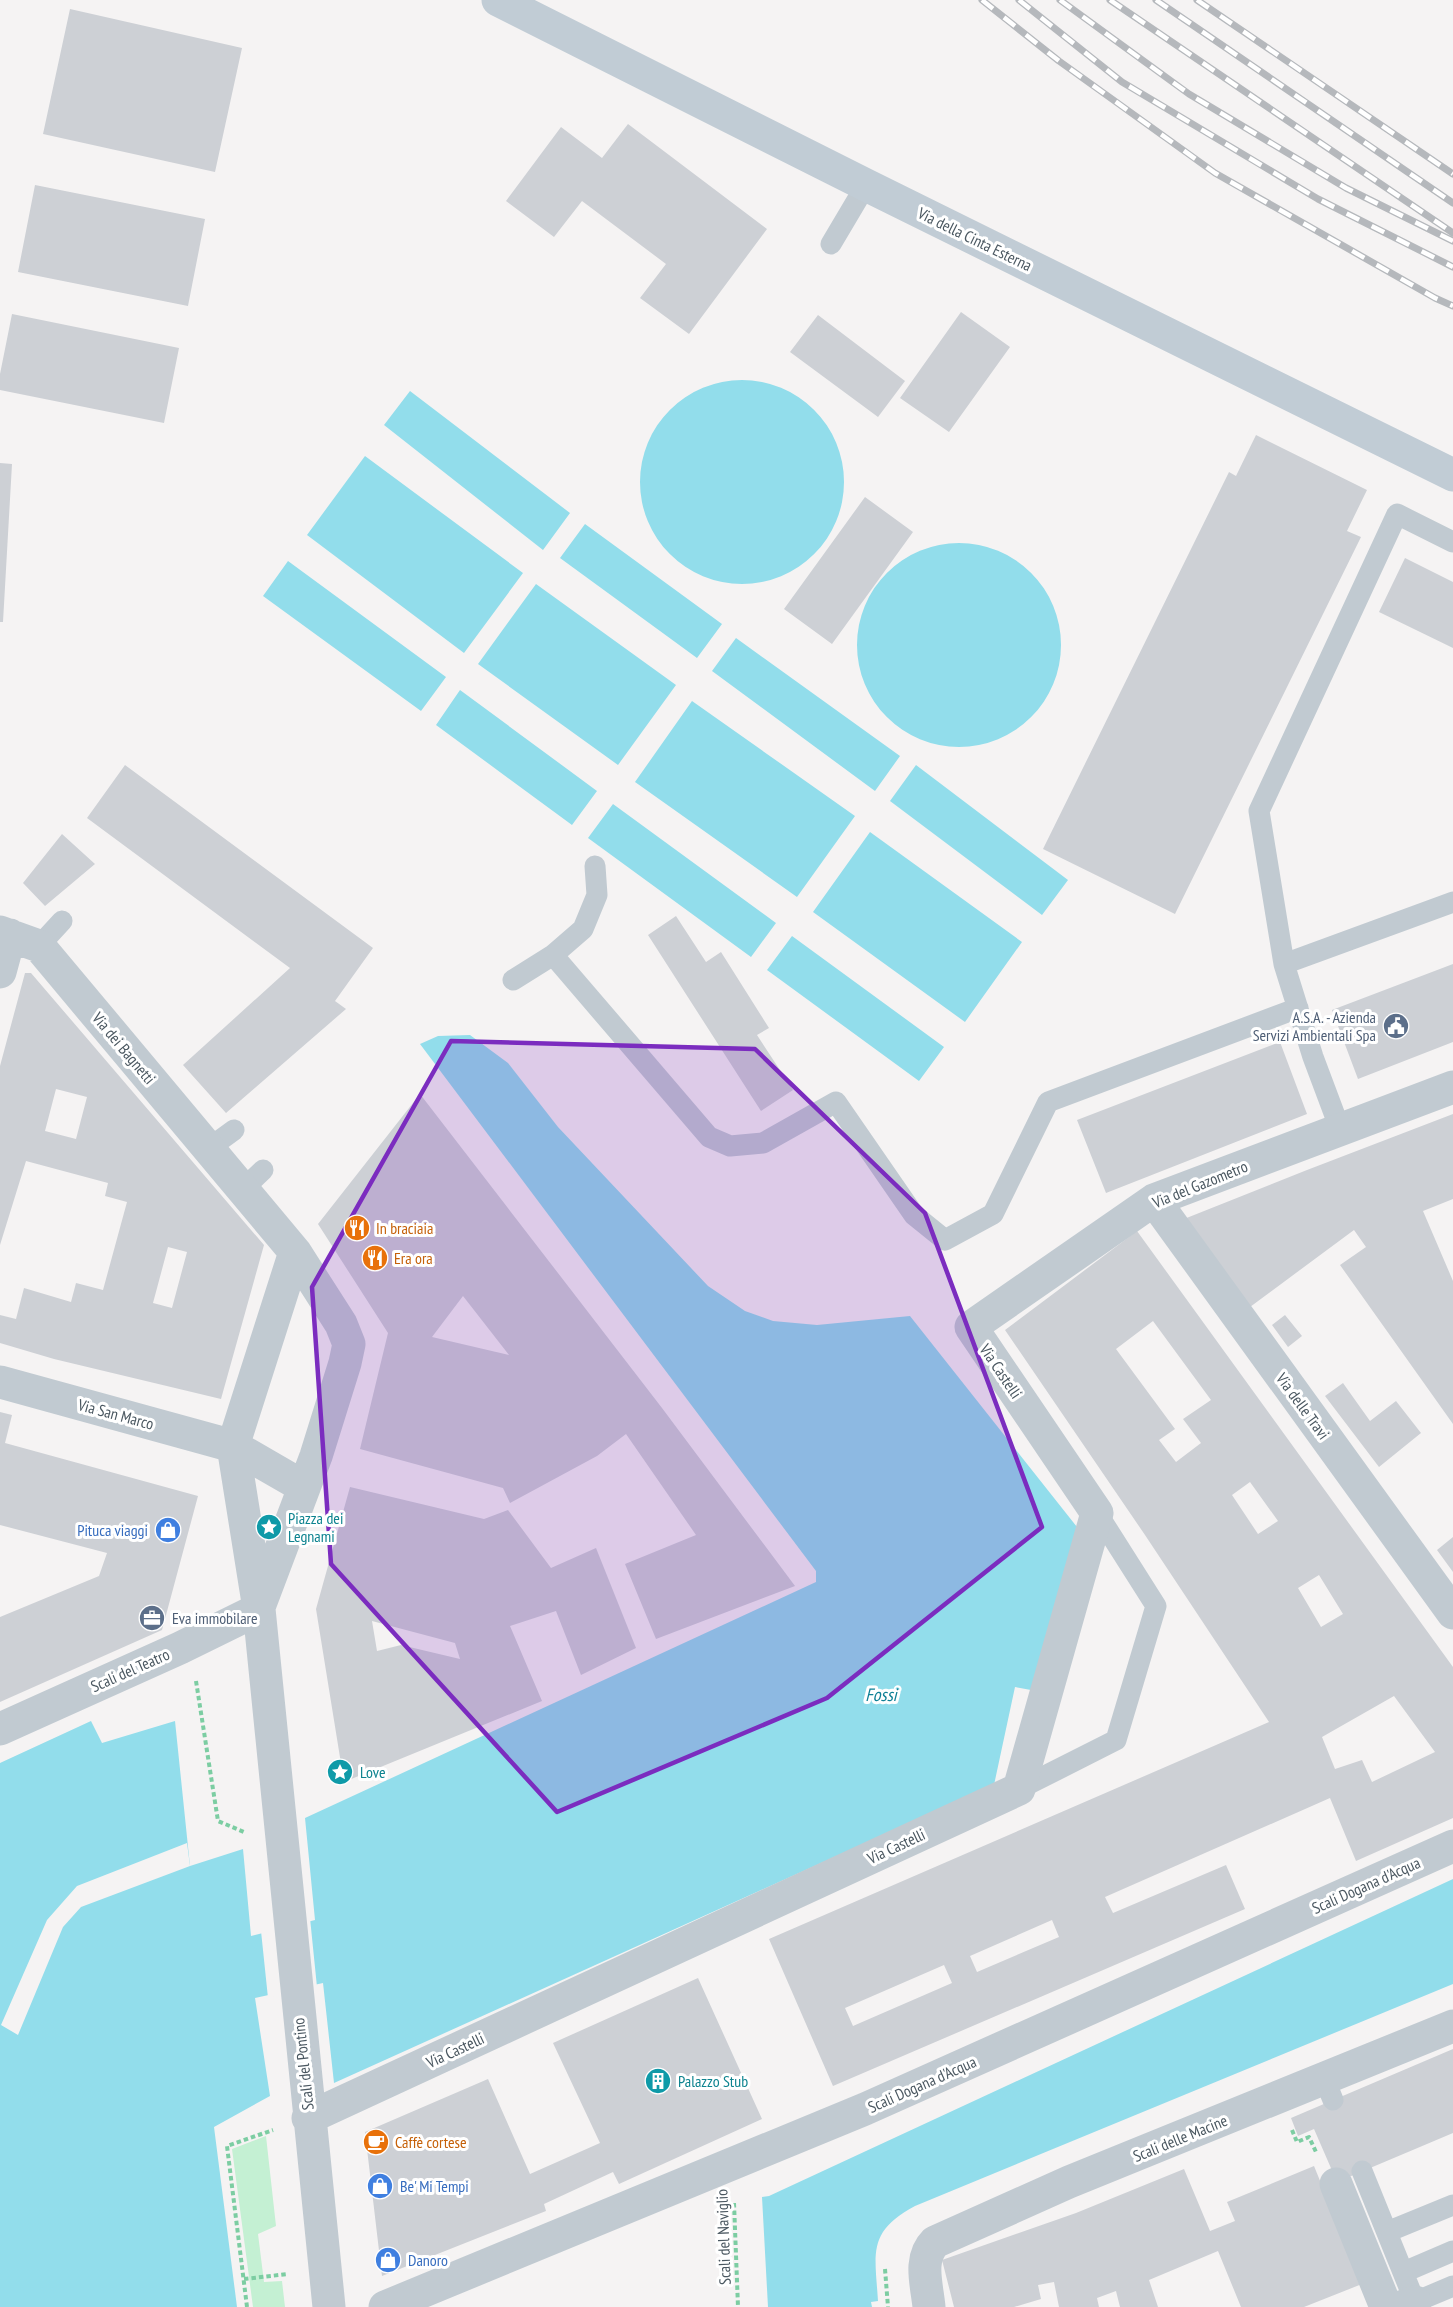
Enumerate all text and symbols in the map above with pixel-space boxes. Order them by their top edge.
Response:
street label: Via della Cinta Esterna [914,202,1035,275]
street label: Via dei Bagnetti [87,1007,160,1088]
place label: A.S.A. - Azienda Servizi Ambientali Spa [1253,1007,1376,1045]
public building icon: A.S.A. - Azienda Servizi Ambientali Spa [1381,1011,1411,1041]
street label: Via del Gazometro [1149,1156,1251,1213]
restaurant icon: In braciaia [342,1213,372,1243]
place label: In braciaia [376,1218,433,1238]
restaurant icon: Era ora [360,1243,390,1273]
place label: Era ora [394,1248,433,1268]
street label: Via Castelli [975,1339,1026,1402]
street label: Via delle Travi [1272,1368,1334,1443]
street label: Via San Marco [75,1394,156,1434]
place label: Piazza dei Legnami [288,1508,343,1546]
place icon: Piazza dei Legnami [254,1512,284,1542]
shop icon: Pituca viaggi [153,1515,183,1545]
place label: Pituca viaggi [77,1520,148,1540]
office icon: Eva immobilare [137,1603,167,1633]
place label: Eva immobilare [172,1608,258,1628]
street label: Scali del Teatro [88,1644,173,1696]
water label: Fossi [865,1683,899,1706]
place icon: Love [325,1757,355,1787]
place label: Love [360,1762,386,1782]
street label: Via Castelli [863,1824,928,1868]
street label: Scali Dogana d'Acqua [1309,1852,1423,1918]
street label: Scali del Pontino [288,2017,318,2111]
street label: Via Castelli [422,2028,487,2072]
street label: Scali Dogana d'Acqua [865,2051,979,2117]
building icon: Palazzo Stub [643,2066,673,2096]
place label: Palazzo Stub [678,2071,748,2091]
street label: Scali delle Macine [1130,2110,1230,2166]
cafe icon: Caffè cortese [361,2127,391,2157]
place label: Caffè cortese [395,2132,467,2152]
shop icon: Be' Mi Tempi [365,2171,395,2201]
place label: Be' Mi Tempi [400,2176,469,2196]
street label: Scali del Naviglio [711,2189,735,2285]
shop icon: Danoro [373,2245,403,2275]
place label: Danoro [408,2250,448,2270]

